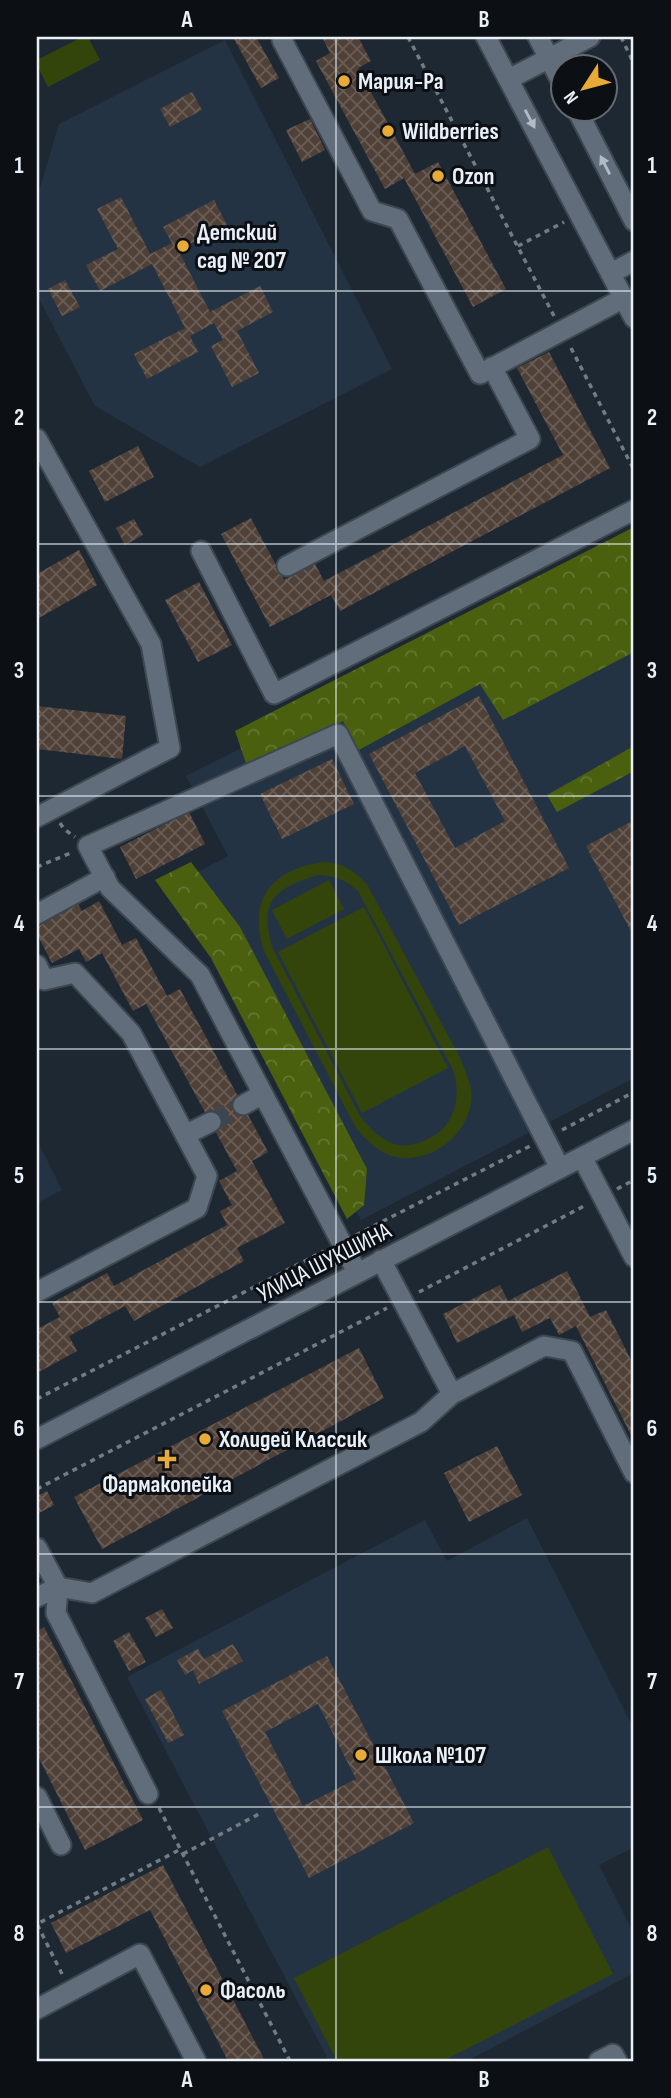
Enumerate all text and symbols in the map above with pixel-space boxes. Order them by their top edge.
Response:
text: A [181,6,194,34]
text: B [479,6,490,34]
north arrow [548,52,618,122]
place label: Мария-Ра [358,67,444,96]
marker: Мария-Ра [336,73,352,89]
text: N [559,86,584,108]
one-way arrow [524,109,535,129]
place label: Wildberries [402,117,499,146]
marker: Wildberries [380,123,396,139]
text: 1 [14,152,24,180]
text: 1 [647,152,657,180]
one-way arrow [599,155,611,175]
place label: Ozon [452,162,495,191]
marker: Ozon [430,168,446,184]
place label: Детский сад № 207 [197,218,287,275]
marker: Детский сад № 207 [175,238,191,254]
text: 2 [14,404,24,432]
text: 2 [647,404,657,432]
text: 3 [14,657,24,685]
text: 3 [647,657,657,685]
text: 4 [14,910,25,938]
text: 4 [647,910,658,938]
text: 5 [14,1162,24,1190]
text: 5 [647,1162,657,1190]
street label: УЛИЦА ШУКШИНА [253,1216,397,1309]
text: 6 [14,1415,24,1443]
text: 6 [647,1415,657,1443]
place label: Холидей Классик [218,1425,368,1454]
marker: Холидей Классик [197,1431,213,1447]
marker: Фармакопейка [159,1451,175,1467]
place label: Фармакопейка [102,1470,232,1499]
text: 7 [14,1668,24,1696]
text: 7 [647,1668,657,1696]
place label: Школа №107 [375,1741,487,1770]
marker: Школа №107 [353,1747,369,1763]
text: 8 [14,1920,25,1948]
text: 8 [647,1920,658,1948]
place label: Фасоль [220,1976,286,2005]
marker: Фасоль [198,1982,214,1998]
text: A [181,2066,194,2094]
text: B [479,2066,490,2094]

